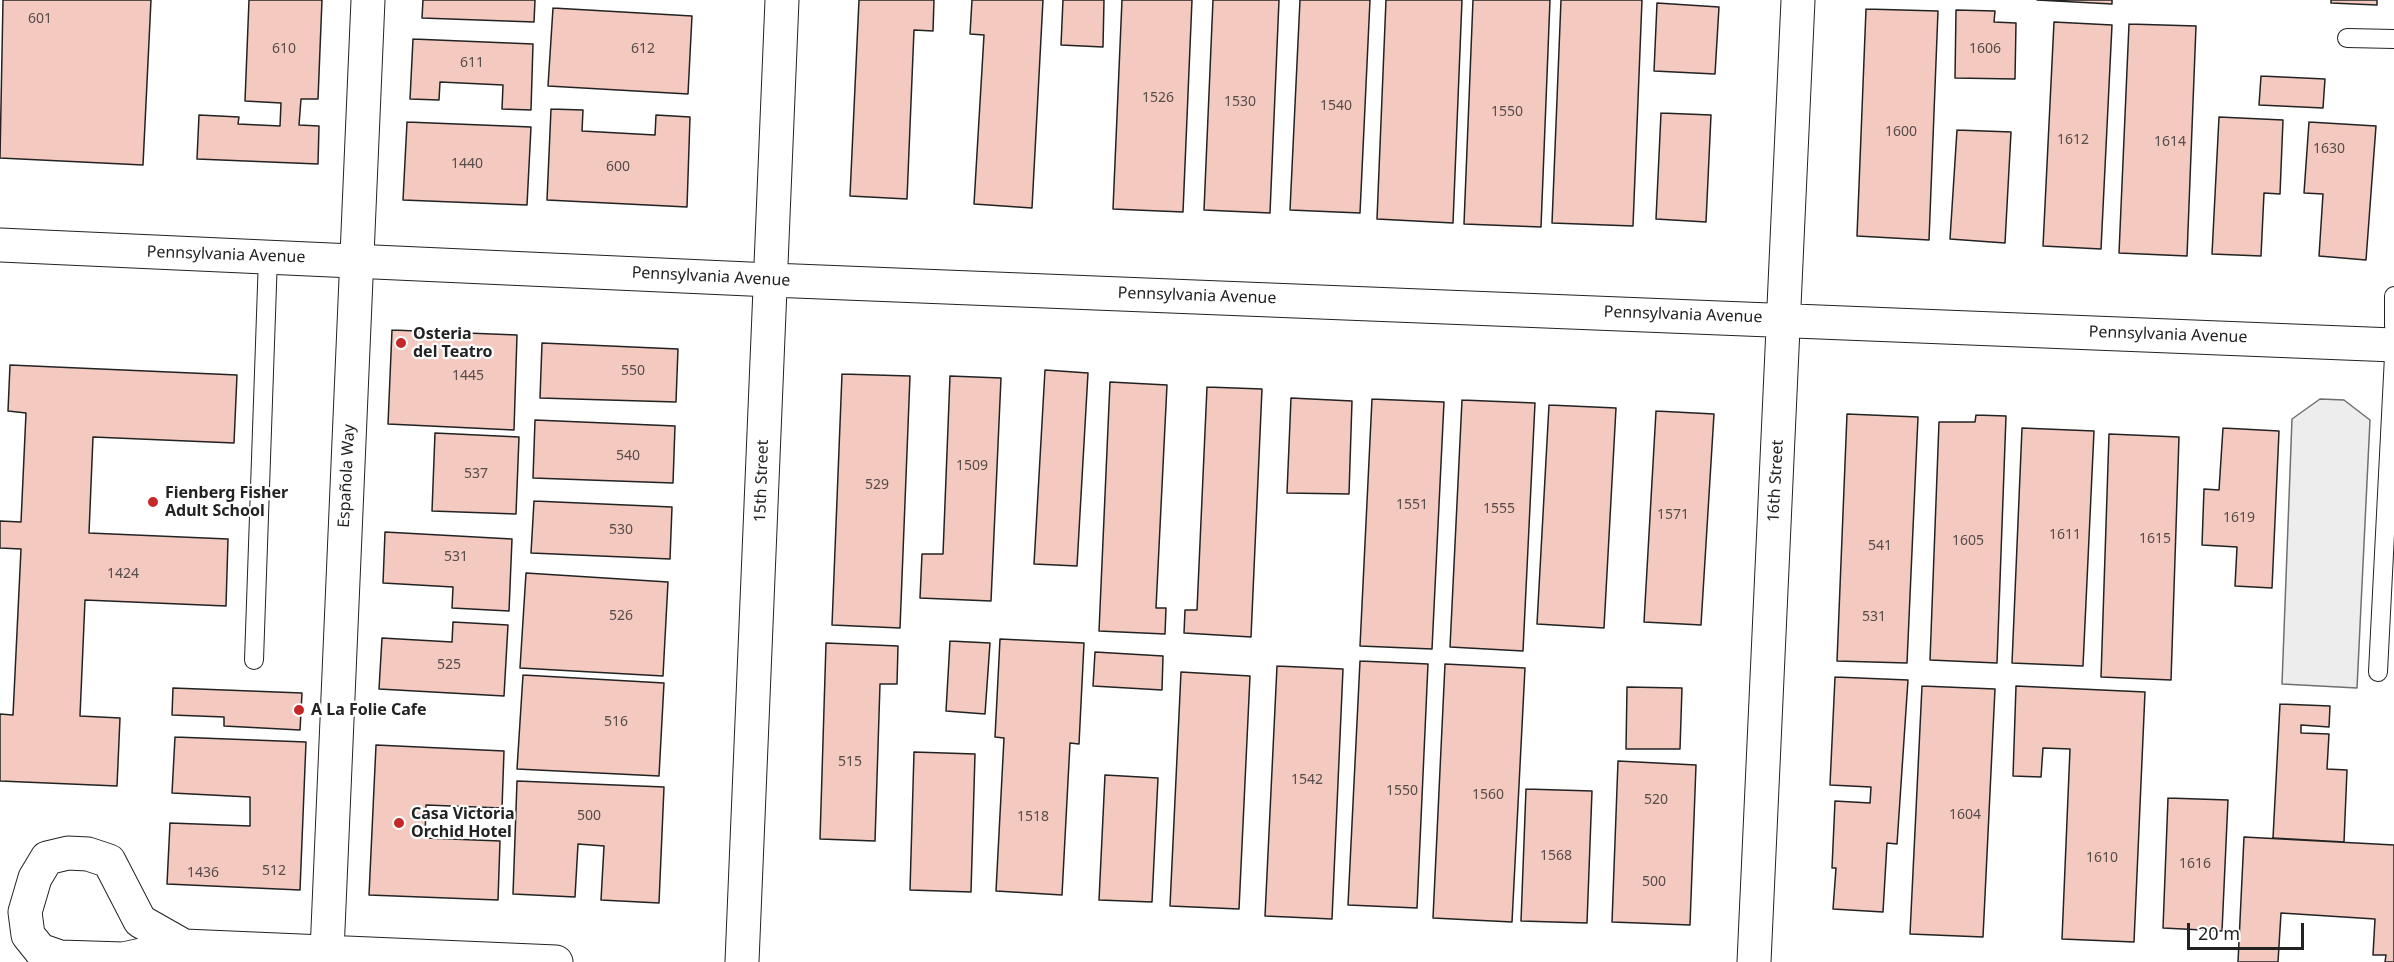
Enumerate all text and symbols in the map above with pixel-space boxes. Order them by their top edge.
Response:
house number: 601 [28,11,52,27]
house number: 610 [272,41,296,57]
house number: 612 [631,41,655,57]
house number: 1606 [1969,41,2001,57]
house number: 611 [460,55,484,71]
house number: 1526 [1142,90,1174,106]
house number: 1530 [1224,94,1256,110]
house number: 1540 [1320,98,1352,114]
house number: 1550 [1491,104,1523,120]
house number: 1600 [1885,124,1917,140]
house number: 1612 [2057,132,2089,148]
house number: 1614 [2154,134,2186,150]
house number: 1630 [2313,141,2345,157]
house number: 1440 [451,156,483,172]
house number: 600 [606,159,630,175]
street label: Pennsylvania Avenue [146,243,306,267]
street label: Pennsylvania Avenue [631,263,791,291]
street label: Pennsylvania Avenue [1117,284,1277,308]
street label: Pennsylvania Avenue [1603,303,1763,327]
street label: Pennsylvania Avenue [2088,323,2248,347]
place label: Osteria del Teatro [413,324,493,362]
marker: Osteria del Teatro [394,336,408,350]
house number: 550 [621,363,645,379]
house number: 1445 [452,368,484,384]
street label: Española Way [335,424,359,528]
street label: 15th Street [751,439,773,523]
street label: 16th Street [1764,439,1788,523]
house number: 540 [616,448,640,464]
house number: 1509 [956,458,988,474]
house number: 537 [464,466,488,482]
house number: 529 [865,477,889,493]
place label: Fienberg Fisher Adult School [165,483,288,521]
marker: Fienberg Fisher Adult School [146,495,160,509]
house number: 1551 [1396,497,1428,513]
house number: 1555 [1483,501,1515,517]
house number: 1571 [1657,507,1689,523]
house number: 1619 [2223,510,2255,526]
house number: 530 [609,522,633,538]
house number: 1611 [2049,527,2081,543]
house number: 1615 [2139,531,2171,547]
house number: 1605 [1952,533,1984,549]
house number: 541 [1868,538,1892,554]
house number: 531 [444,549,468,565]
house number: 1424 [107,566,139,582]
house number: 526 [609,608,633,624]
house number: 531 [1862,609,1886,625]
house number: 525 [437,657,461,673]
place label: A La Folie Cafe [311,700,427,720]
marker: A La Folie Cafe [292,703,306,717]
house number: 516 [604,714,628,730]
house number: 515 [838,754,862,770]
house number: 1542 [1291,772,1323,788]
house number: 1550 [1386,783,1418,799]
house number: 1560 [1472,787,1504,803]
house number: 520 [1644,792,1668,808]
place label: Casa Victoria Orchid Hotel [411,804,515,842]
house number: 1604 [1949,807,1981,823]
house number: 500 [577,808,601,824]
house number: 1518 [1017,809,1049,825]
marker: Casa Victoria Orchid Hotel [392,816,406,830]
house number: 1568 [1540,848,1572,864]
house number: 1610 [2086,850,2118,866]
house number: 1616 [2179,856,2211,872]
house number: 512 [262,863,286,879]
house number: 1436 [187,865,219,881]
house number: 500 [1642,874,1666,890]
scale bar [2190,911,2307,949]
text: 20 m [2198,921,2240,945]

